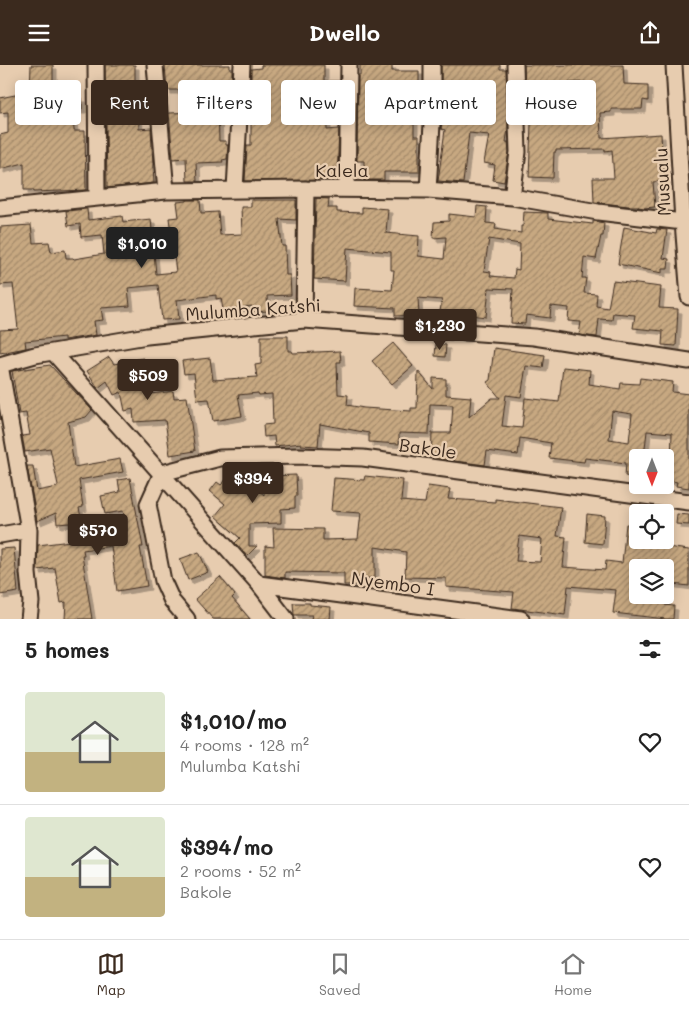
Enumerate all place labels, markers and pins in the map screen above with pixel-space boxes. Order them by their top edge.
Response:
pin: $1,010 [101,227,183,269]
pin: $1,230 [399,309,481,351]
pin: $509 [118,359,178,401]
pin: $394 [223,461,283,504]
pin: $570 [68,513,128,556]

